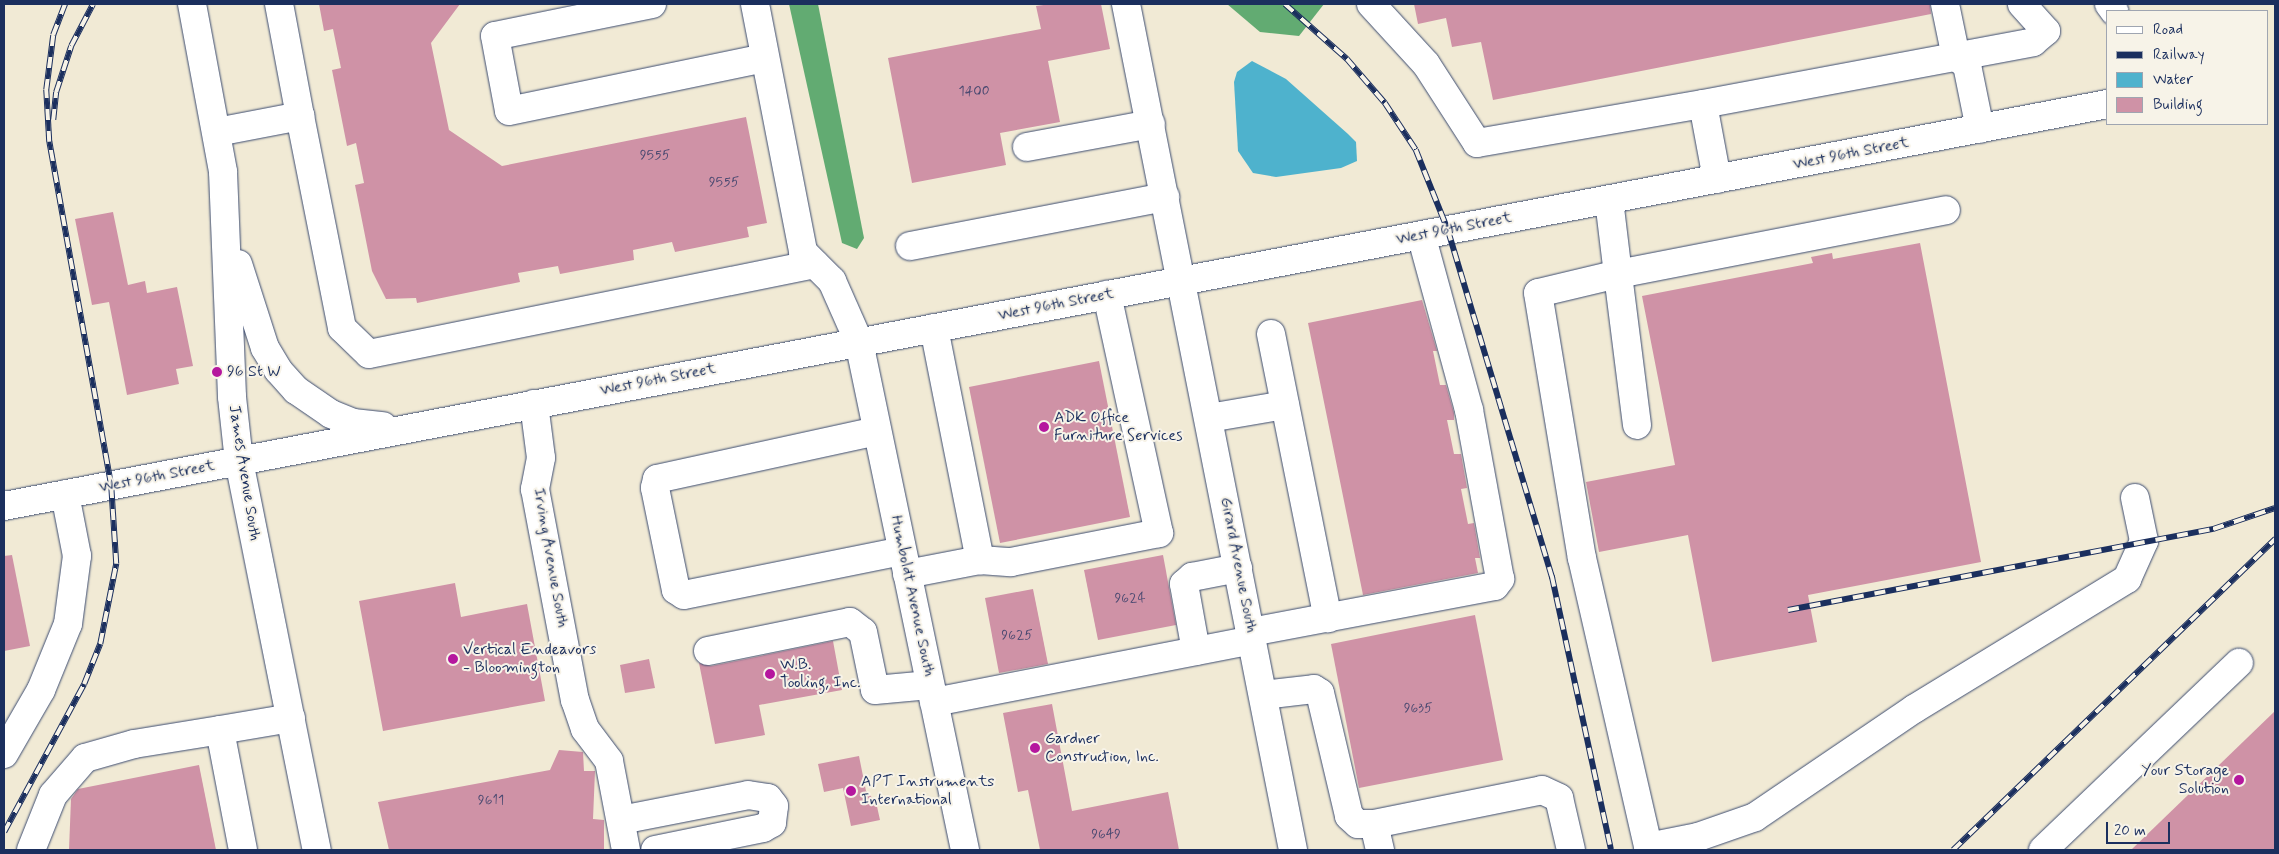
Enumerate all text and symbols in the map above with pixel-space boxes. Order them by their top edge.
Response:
legend [2106,10,2269,125]
text: Road [2153,20,2183,40]
text: Railway [2153,45,2205,65]
text: Water [2153,70,2193,90]
house number: 1400 [959,83,989,99]
text: Building [2153,95,2203,115]
street label: West 96th Street [1792,133,1910,175]
house number: 9555 [640,147,670,163]
house number: 9555 [709,174,739,190]
street label: West 96th Street [1395,208,1513,250]
street label: West 96th Street [997,284,1115,326]
street label: West 96th Street [599,359,717,401]
place label: 96 St W [227,362,282,382]
marker: 96 St W [211,366,223,378]
street label: James Avenue South [224,402,264,544]
place label: ADK Office Furniture Services [1054,408,1182,446]
marker: ADK Office Furniture Services [1038,421,1050,433]
street label: West 96th Street [98,456,216,498]
street label: Irving Avenue South [528,488,572,628]
street label: Girard Avenue South [1216,496,1260,634]
street label: Humboldt Avenue South [886,515,938,677]
house number: 9624 [1114,590,1146,606]
house number: 9625 [1001,627,1033,643]
place label: Vertical Endeavors - Bloomington [463,640,590,678]
marker: Vertical Endeavors - Bloomington [447,653,459,665]
place label: W.B. Tooling, Inc. [780,655,860,693]
marker: W.B. Tooling, Inc. [764,668,776,680]
house number: 9635 [1404,700,1432,716]
place label: Gardner Construction, Inc. [1045,729,1162,767]
marker: Gardner Construction, Inc. [1029,742,1041,754]
place label: Your Storage Solution [2145,761,2229,799]
place label: APT Instruments International [861,772,989,810]
marker: Your Storage Solution [2233,774,2245,786]
marker: APT Instruments International [845,785,857,797]
house number: 9611 [478,792,504,808]
scale bar [2109,812,2173,844]
text: 20 m [2114,821,2146,841]
house number: 9649 [1091,826,1121,842]

